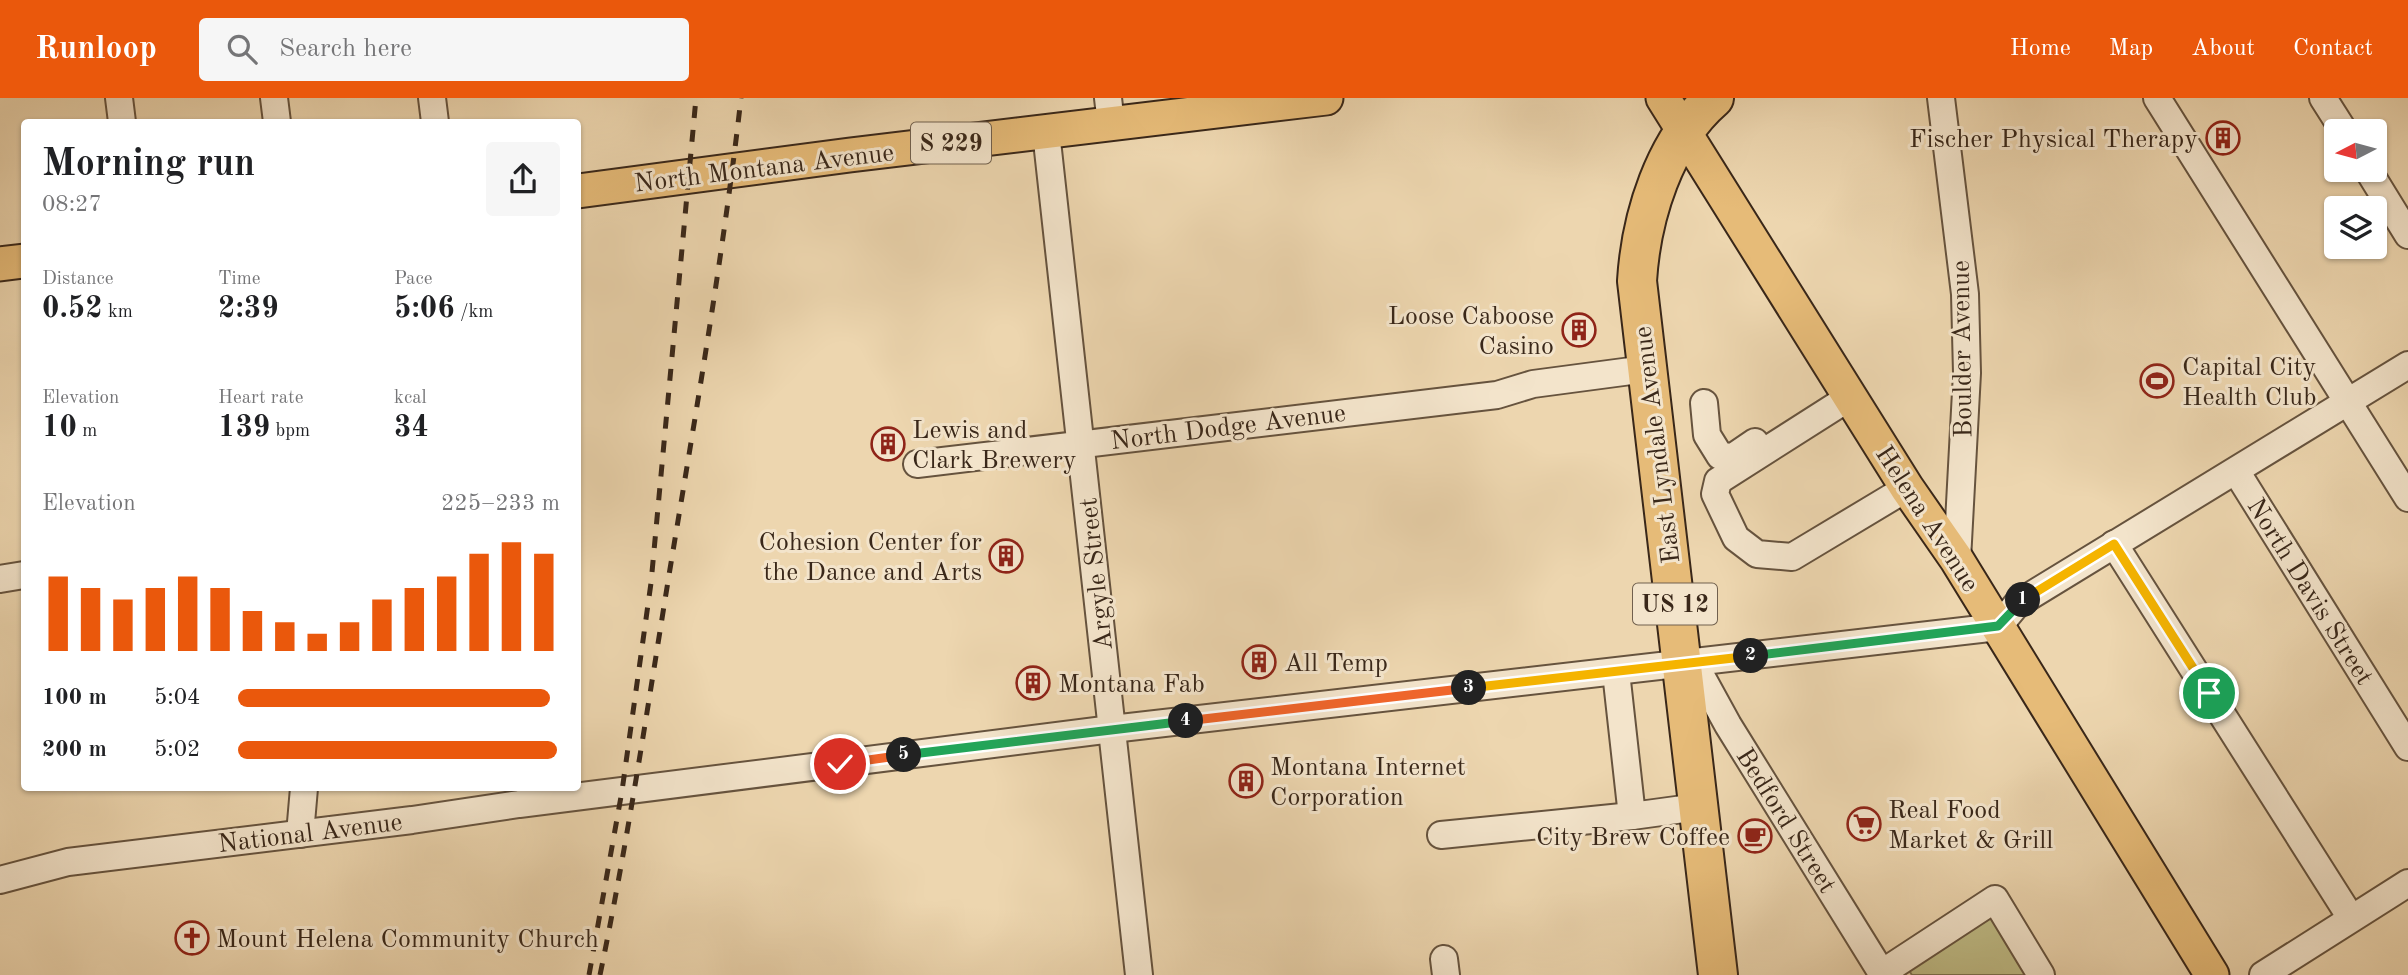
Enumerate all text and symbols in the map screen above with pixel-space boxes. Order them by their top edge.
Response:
search box [199,18,689,81]
icon: search [223,30,261,68]
text: Runloop [35,33,157,66]
text: Search here [279,36,412,62]
text: Home [2010,37,2071,61]
text: Map [2109,37,2153,61]
text: About [2191,37,2255,61]
text: Contact [2293,37,2373,61]
building icon: Fischer Physical Therapy [2204,119,2242,157]
north arrow [2324,119,2387,182]
map controls [2324,119,2387,259]
road number: S 229 [911,123,991,164]
place label: Fischer Physical Therapy [1909,127,2198,153]
street label: North Montana Avenue [633,140,896,198]
button: share [486,142,560,216]
text: Morning run [42,146,255,184]
text: 08:27 [42,193,102,216]
button: layers [2324,196,2387,259]
street label: Boulder Avenue [1948,260,1978,438]
text: Distance [42,270,114,289]
text: Time [218,270,261,289]
text: Pace [394,270,433,289]
text: 0.52 [42,294,103,324]
text: 2:39 [218,294,279,324]
text: 5:06 [394,294,455,324]
text: km [103,303,133,322]
text: /km [455,303,493,322]
place label: Loose Caboose Casino [1388,304,1554,360]
building icon: Loose Caboose Casino [1560,311,1598,349]
street label: East Lyndale Avenue [1631,325,1685,565]
place label: Capital City Health Club [2182,355,2317,411]
sports icon: Capital City Health Club [2138,362,2176,400]
text: Elevation [42,389,119,408]
text: Heart rate [218,389,303,408]
text: kcal [394,389,427,408]
street label: North Dodge Avenue [1109,401,1347,455]
text: 10 [42,413,77,443]
text: 139 [218,413,270,443]
text: 34 [394,413,429,443]
place label: Lewis and Clark Brewery [912,418,1077,474]
text: m [77,422,97,441]
text: bpm [270,422,310,441]
building icon: Lewis and Clark Brewery [869,425,907,463]
street label: Helena Avenue [1870,441,1983,597]
text: Elevation [42,492,136,515]
text: 225–233 m [441,492,560,515]
street label: North Davis Street [2241,494,2377,690]
street label: Argyle Street [1076,496,1118,651]
place label: Cohesion Center for the Dance and Arts [759,530,982,586]
building icon: Cohesion Center for the Dance and Arts [987,537,1025,575]
pin: 1 [2006,582,2040,618]
road number: US 12 [1633,584,1717,624]
text: 1 [2017,590,2028,609]
pin: 2 [1734,638,1768,674]
building icon: All Temp [1240,643,1278,681]
text: 2 [1745,646,1756,665]
place label: All Temp [1284,651,1388,677]
pin [2179,663,2239,723]
building icon: Montana Fab [1014,664,1052,702]
pin: 3 [1452,670,1486,706]
place label: Montana Fab [1058,672,1205,698]
icon: arrive [2190,674,2228,712]
text: 3 [1463,678,1474,697]
text: 100 m [42,686,107,709]
text: 5:04 [154,686,200,709]
pin: 4 [1168,704,1204,738]
text: 4 [1180,711,1191,730]
pin [810,734,870,794]
text: 200 m [42,738,107,761]
text: 5:02 [154,738,200,761]
pin: 5 [886,738,922,772]
street label: Bedford Street [1730,744,1840,898]
icon: check [821,745,859,783]
text: 5 [898,745,909,764]
place label: Montana Internet Corporation [1270,755,1466,811]
building icon: Montana Internet Corporation [1227,762,1265,800]
place label: Real Food Market & Grill [1888,798,2053,854]
supermarket icon: Real Food Market & Grill [1845,805,1883,843]
street label: National Avenue [217,810,404,858]
cafe icon: City Brew Coffee [1736,817,1774,855]
place label: City Brew Coffee [1536,825,1730,851]
church icon: Mount Helena Community Church [173,919,211,957]
place label: Mount Helena Community Church [216,927,599,953]

